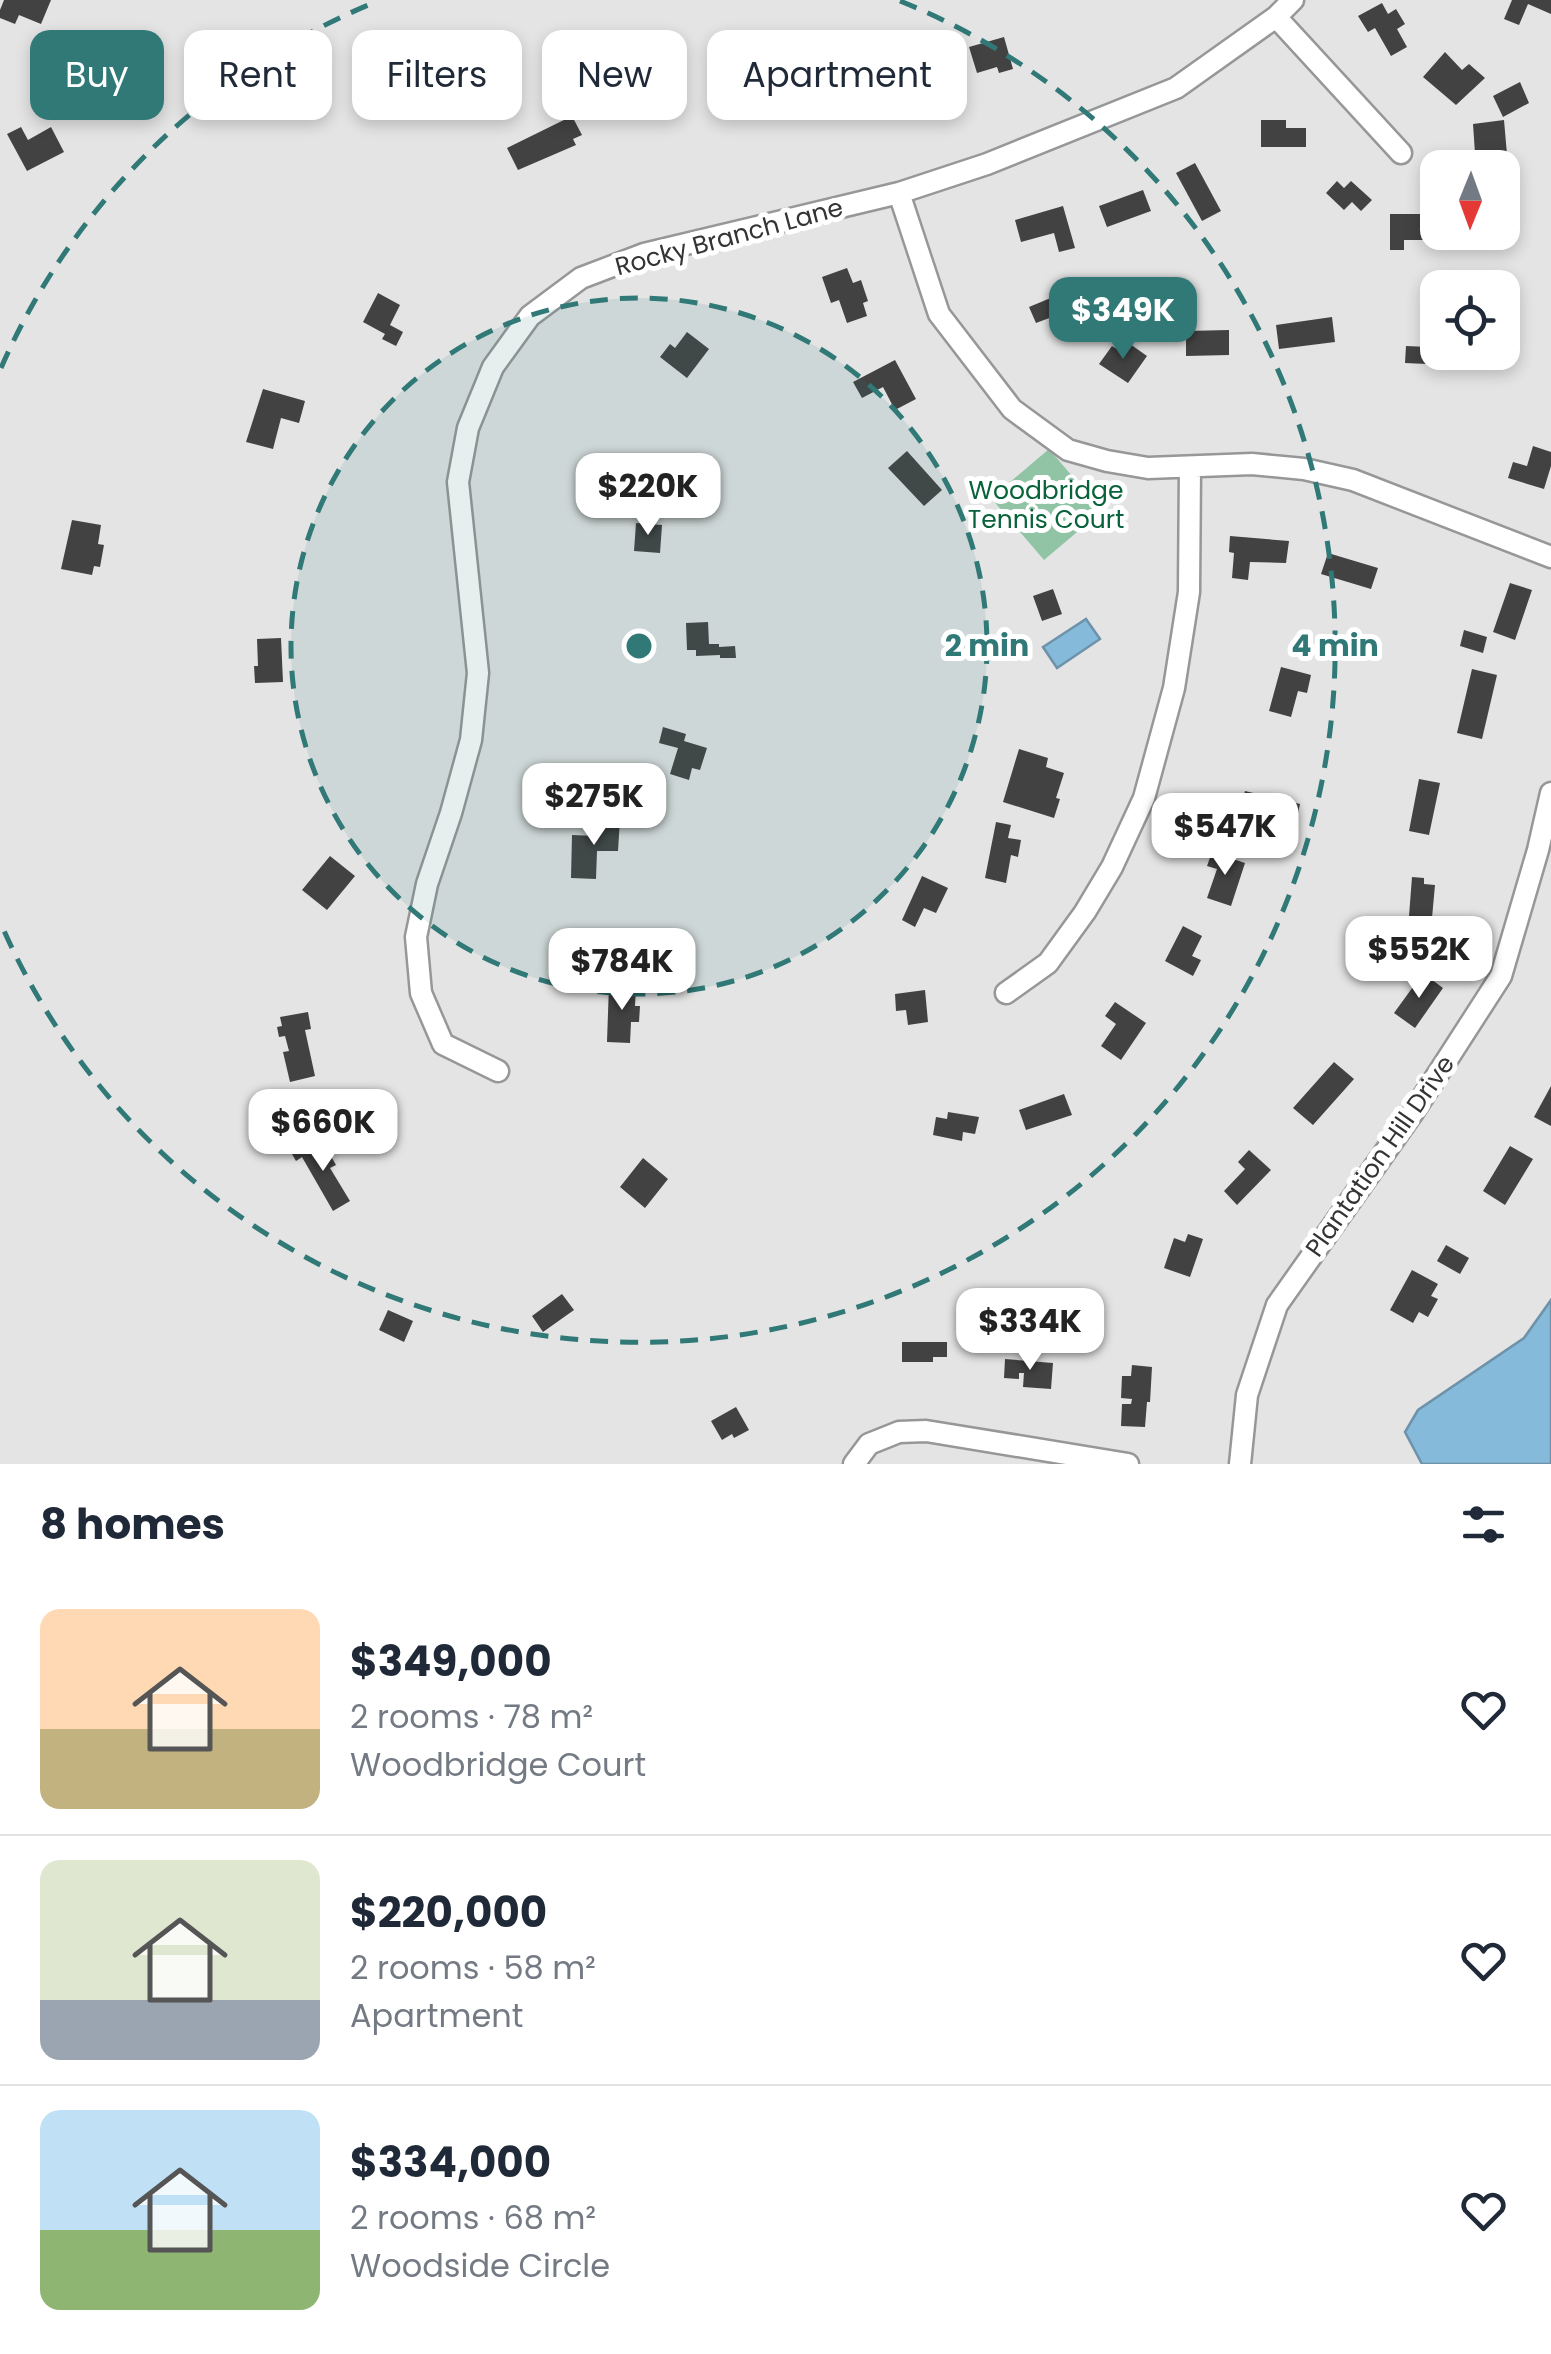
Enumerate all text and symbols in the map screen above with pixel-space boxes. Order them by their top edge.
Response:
chip: Buy [30,30,164,120]
chip: Rent [184,30,332,120]
chip: Filters [352,30,522,120]
chip: New [542,30,687,120]
chip: Apartment [707,30,967,120]
north arrow [1420,150,1520,250]
map controls [1420,150,1520,370]
street label: Rocky Branch Lane [611,190,847,284]
button: locate [1420,270,1520,370]
pin: $349K [1053,277,1193,362]
text: $349K [1071,287,1175,332]
pin: $220K [578,453,718,538]
text: $220K [598,463,698,508]
park label: Woodbridge Tennis Court [968,473,1124,537]
text: 2 min [945,624,1029,667]
text: 4 min [1291,624,1379,667]
centre of rings [621,628,657,664]
pin: $275K [524,763,664,848]
text: $275K [544,773,644,818]
pin: $547K [1155,793,1295,878]
text: $547K [1174,803,1276,848]
pin: $552K [1349,916,1489,1001]
text: $552K [1367,926,1471,971]
pin: $784K [552,928,692,1013]
text: $784K [571,938,673,983]
street label: Plantation Hill Drive [1297,1048,1463,1264]
pin: $660K [253,1089,393,1174]
text: $660K [271,1099,376,1144]
pin: $334K [960,1288,1100,1373]
text: $334K [978,1298,1082,1343]
text: 8 homes [40,1495,225,1554]
icon: filters [1456,1497,1511,1552]
text: $349,000 [350,1632,552,1691]
icon: home [120,1649,240,1769]
icon: heart [1456,1682,1511,1737]
text: 2 rooms · 78 m² [350,1694,593,1739]
text: Woodbridge Court [350,1742,646,1787]
text: $220,000 [350,1883,547,1942]
icon: home [120,1900,240,2020]
icon: heart [1456,1933,1511,1988]
text: 2 rooms · 58 m² [350,1945,596,1990]
text: Apartment [350,1993,523,2038]
text: $334,000 [350,2133,551,2192]
icon: home [120,2150,240,2270]
icon: heart [1456,2183,1511,2238]
text: 2 rooms · 68 m² [350,2195,596,2240]
text: Woodside Circle [350,2243,610,2288]

